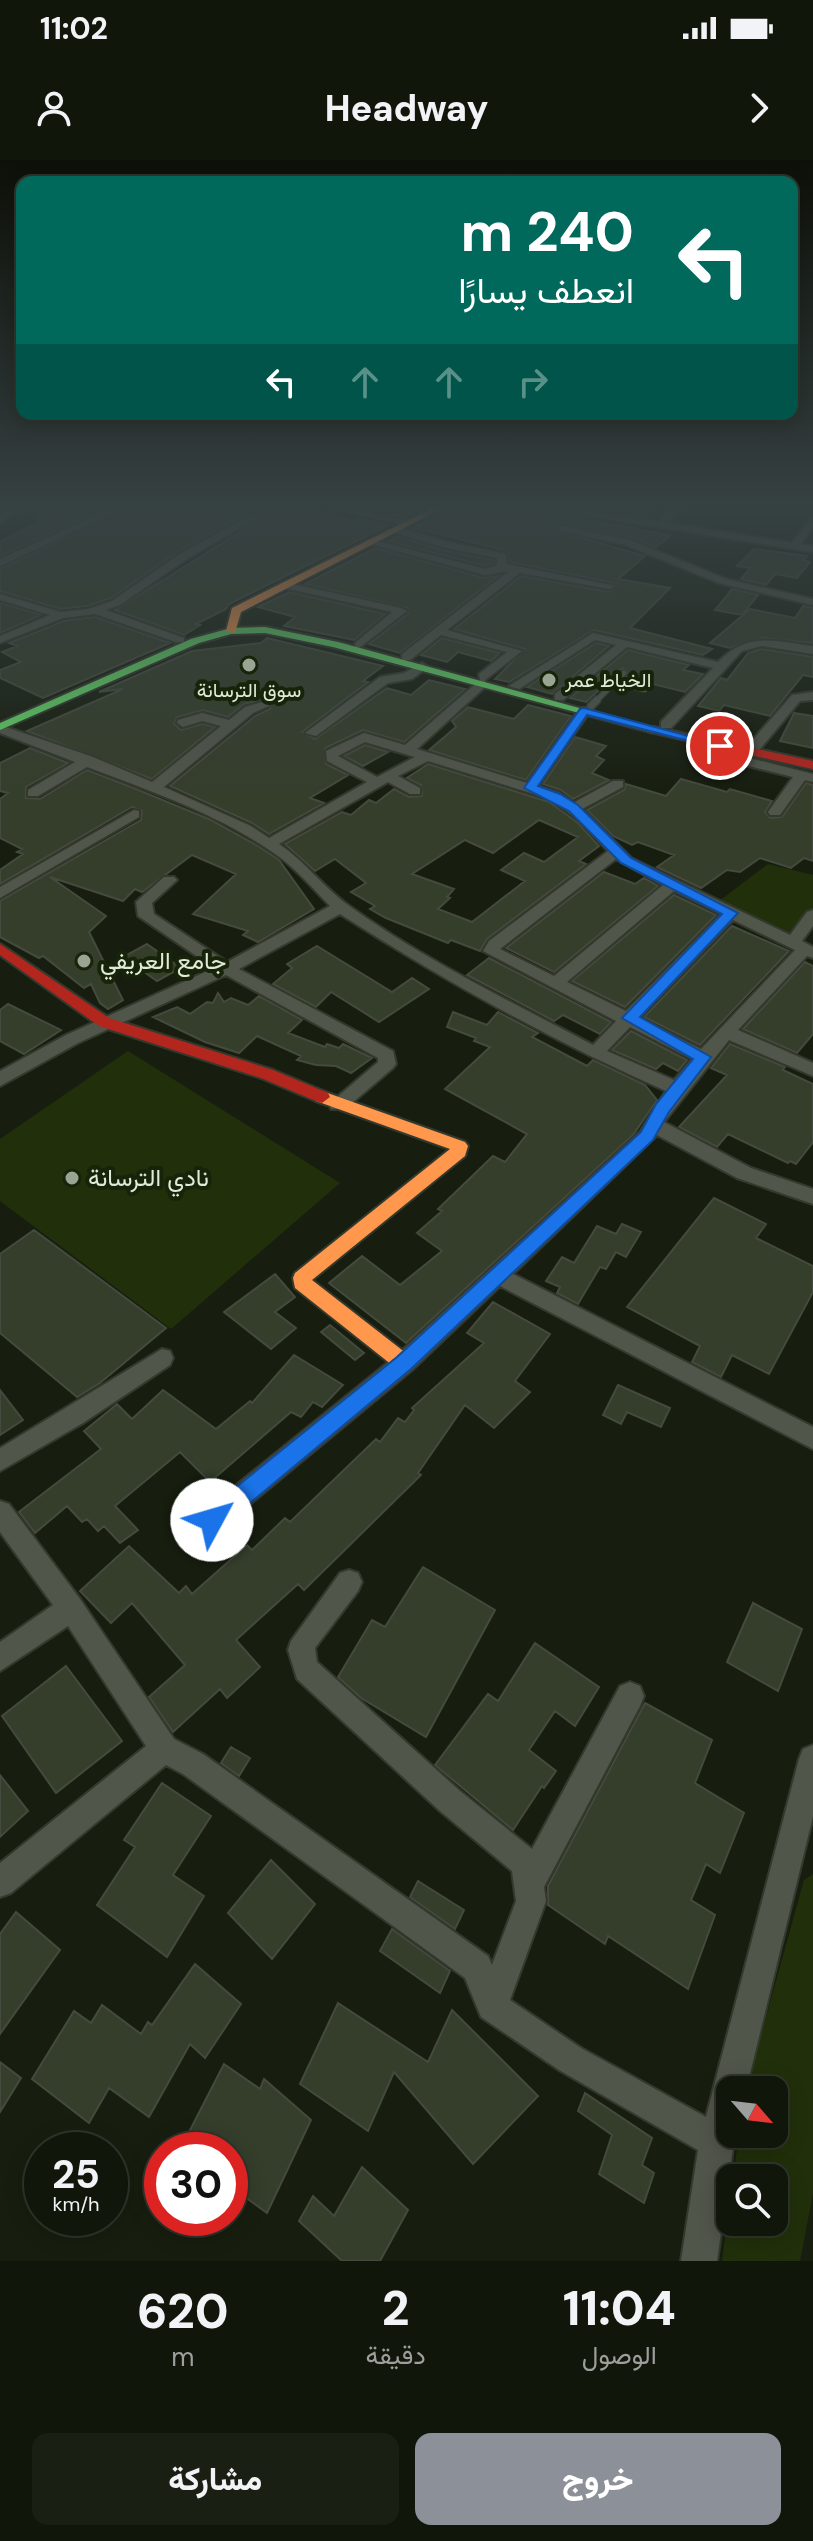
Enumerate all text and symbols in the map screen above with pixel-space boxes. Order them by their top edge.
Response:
text: 11:02 [40,9,108,48]
text: Headway [325,85,488,132]
icon: person [32,86,76,130]
icon: forward [737,86,781,130]
text: 240 m [460,195,634,268]
icon: left [662,208,766,312]
text: انعطف يسارًا [458,267,634,314]
icon: left [259,360,303,404]
icon: ahead [343,360,387,404]
icon: ahead [427,360,471,404]
icon: right [511,360,555,404]
marker: سوق الترسانة [240,656,258,674]
place label: الخياط عمر [564,667,651,693]
marker: الخياط عمر [540,671,558,689]
place label: سوق الترسانة [197,677,301,703]
pin [686,712,754,780]
icon: arrive [698,724,742,768]
place label: جامع العريفي [100,945,226,980]
marker: جامع العريفي [75,952,93,970]
place label: نادي الترسانة [88,1162,209,1197]
marker: نادي الترسانة [63,1169,81,1187]
position arrow [170,1478,254,1562]
north arrow [716,2076,788,2148]
map controls [716,2076,788,2236]
speed limit sign: 30 [144,2132,248,2236]
text: 25 [52,2148,100,2200]
button: search [716,2164,788,2236]
text: km/h [52,2191,100,2217]
text: 2 [382,2277,410,2340]
text: 11:04 [563,2277,676,2340]
text: 620 [137,2280,229,2343]
text: دقيقة [366,2338,426,2372]
text: الوصول [582,2338,657,2372]
text: m [171,2340,194,2374]
button: مشاركة [32,2433,399,2525]
button: خروج [415,2433,781,2525]

